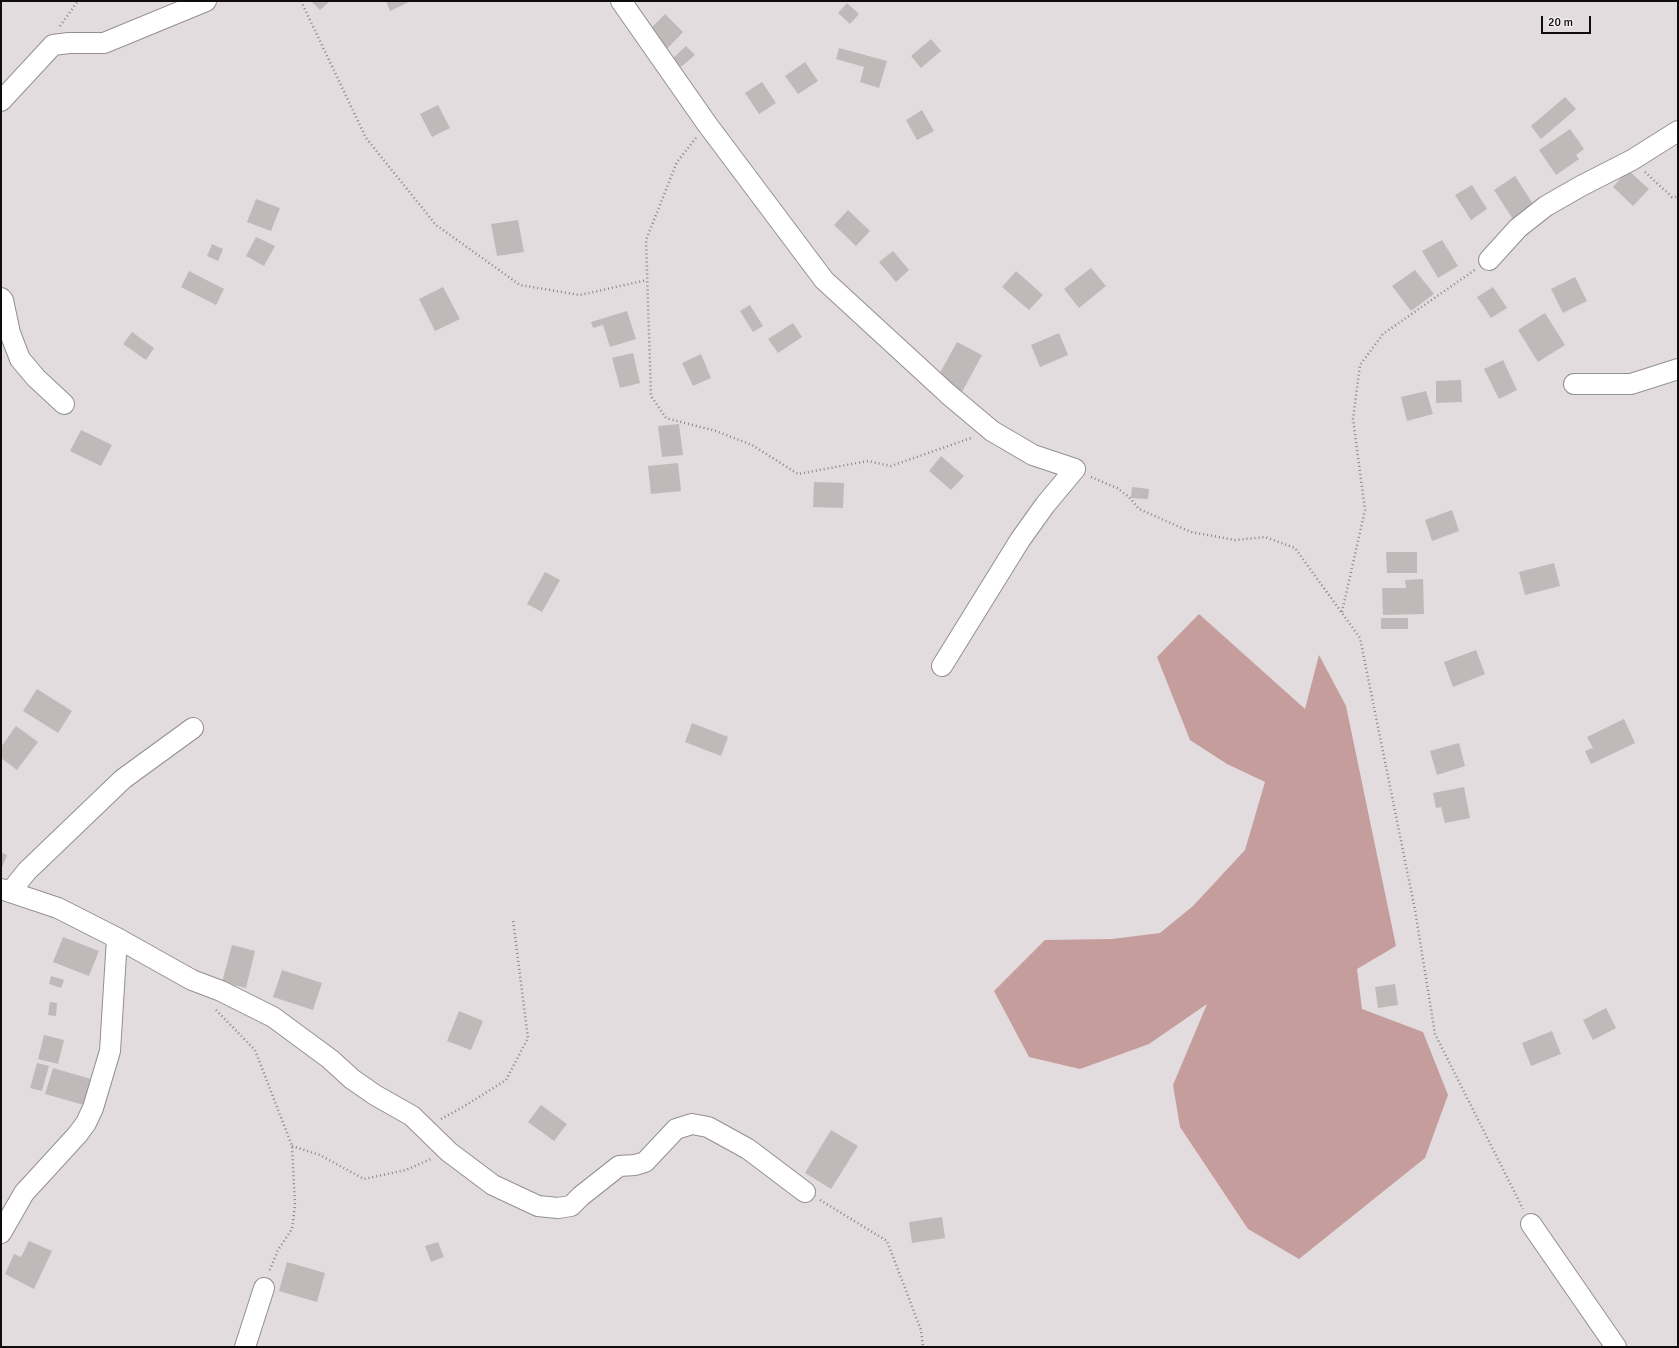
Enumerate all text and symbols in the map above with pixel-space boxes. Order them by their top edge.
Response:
scale bar [1543,8,1593,34]
text: 20 m [1548,15,1573,30]

